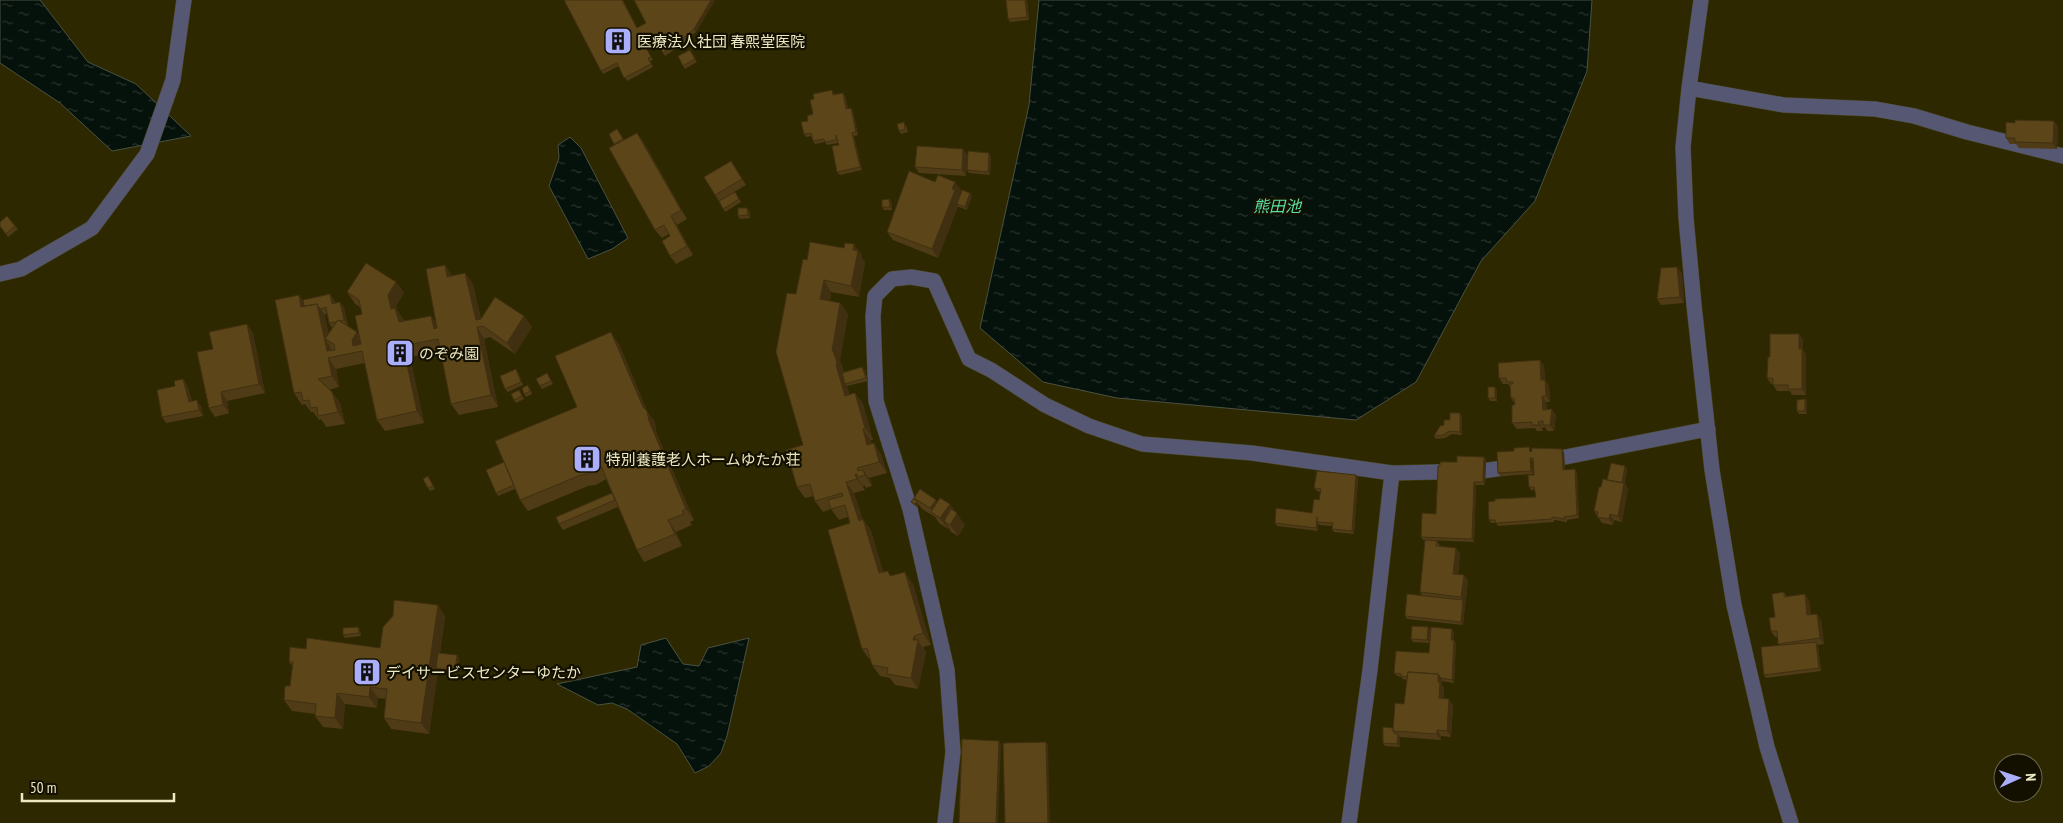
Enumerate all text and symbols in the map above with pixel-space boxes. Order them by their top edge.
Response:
building icon: 医療法人社団 春熙堂医院 [603,26,633,56]
place label: 医療法人社団 春熙堂医院 [637,32,805,51]
water label: 熊田池 [1253,196,1303,216]
building icon: のぞみ園 [385,338,415,368]
place label: のぞみ園 [419,344,479,363]
building icon: 特別養護老人ホームゆたか荘 [572,444,602,474]
place label: 特別養護老人ホームゆたか荘 [606,450,801,469]
building icon: デイサービスセンターゆたか [352,657,382,687]
place label: デイサービスセンターゆたか [386,663,581,682]
north arrow [1993,753,2043,803]
scale bar [22,770,175,802]
text: N [2022,773,2040,782]
text: 50 m [30,778,56,797]

